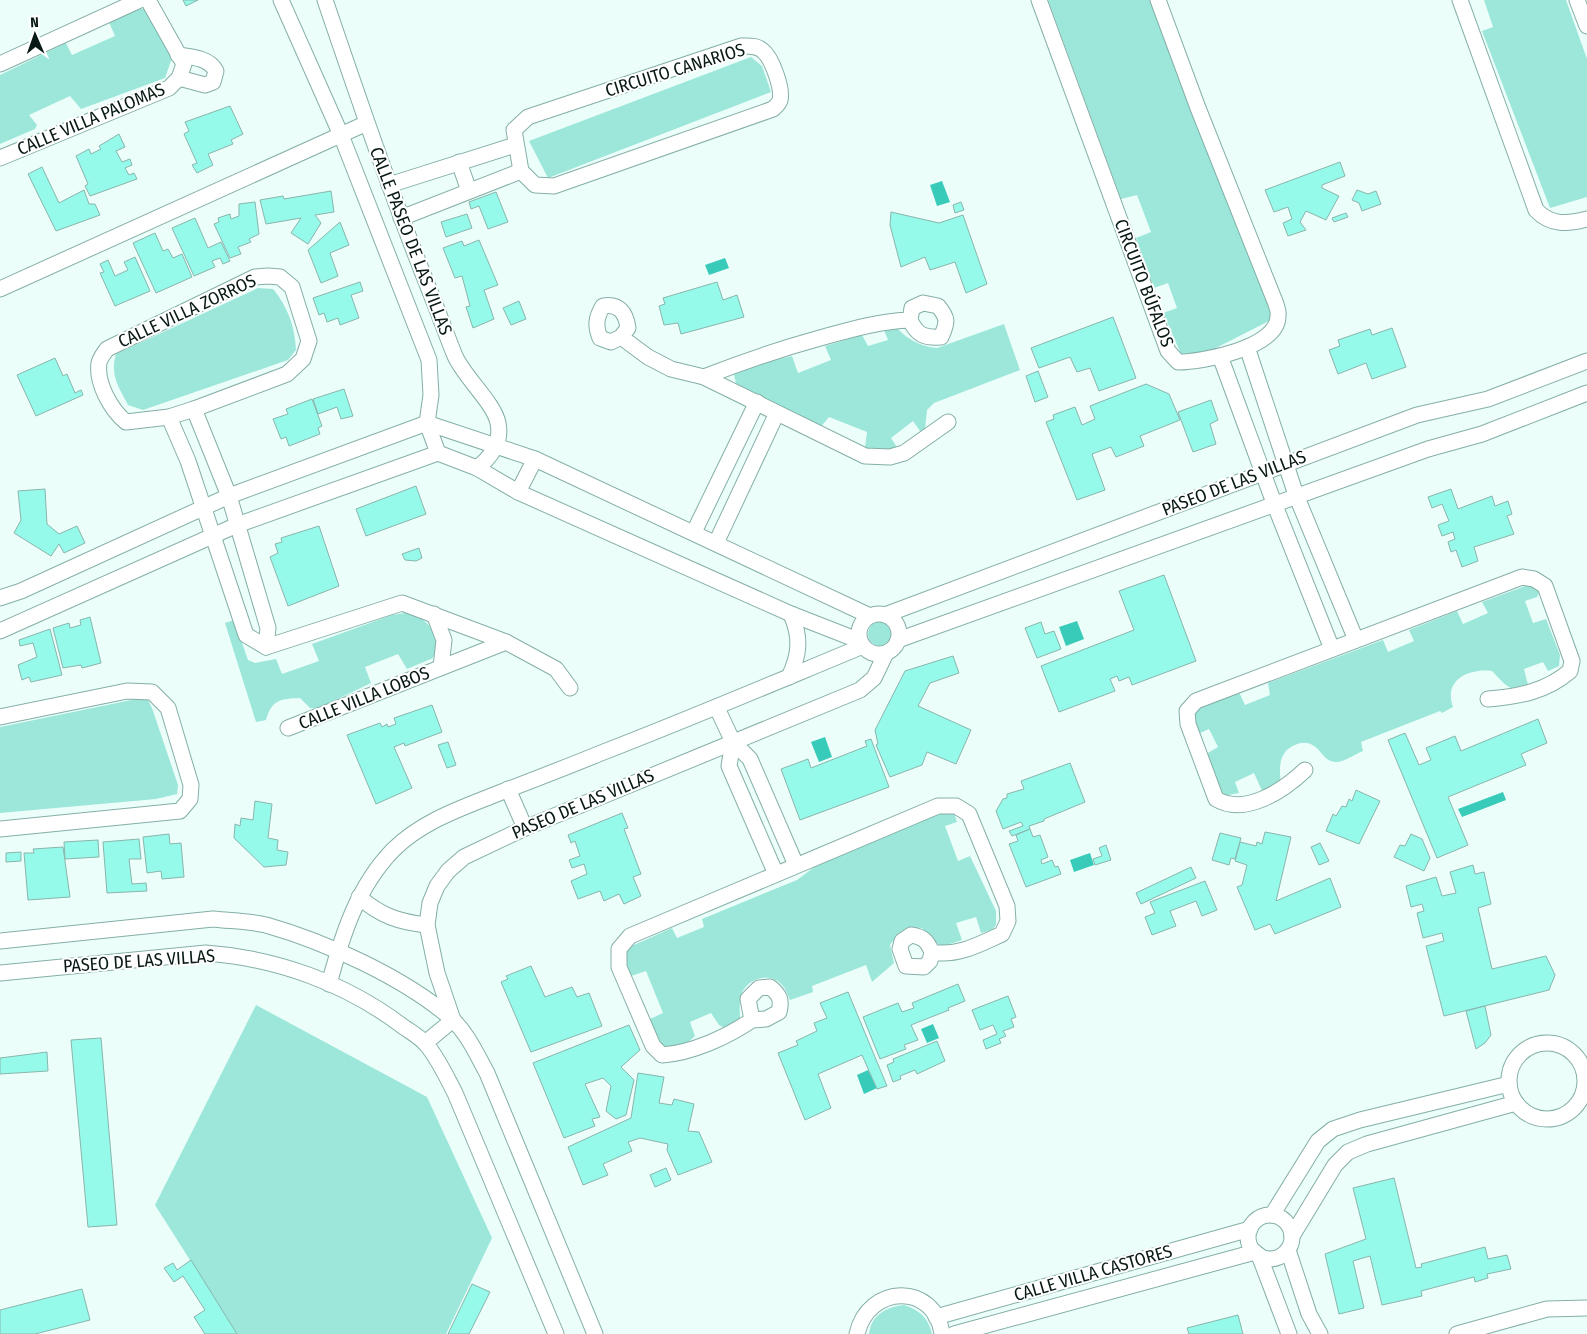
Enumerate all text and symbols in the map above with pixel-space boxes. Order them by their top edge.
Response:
north arrow [10,10,60,60]
text: N [30,14,39,31]
street label: CIRCUITO CANARIOS [603,38,748,102]
street label: CALLE VILLA PALOMAS [14,78,168,160]
street label: CALLE PASEO DE LAS VILLAS [365,144,457,338]
street label: CIRCUITO BÚFALOS [1109,216,1179,350]
street label: CALLE VILLA ZORROS [114,269,260,353]
street label: PASEO DE LAS VILLAS [1159,445,1309,521]
street label: CALLE VILLA LOBOS [295,662,433,734]
street label: PASEO DE LAS VILLAS [509,764,658,844]
street label: PASEO DE LAS VILLAS [62,945,216,977]
street label: CALLE VILLA CASTORES [1011,1240,1175,1306]

